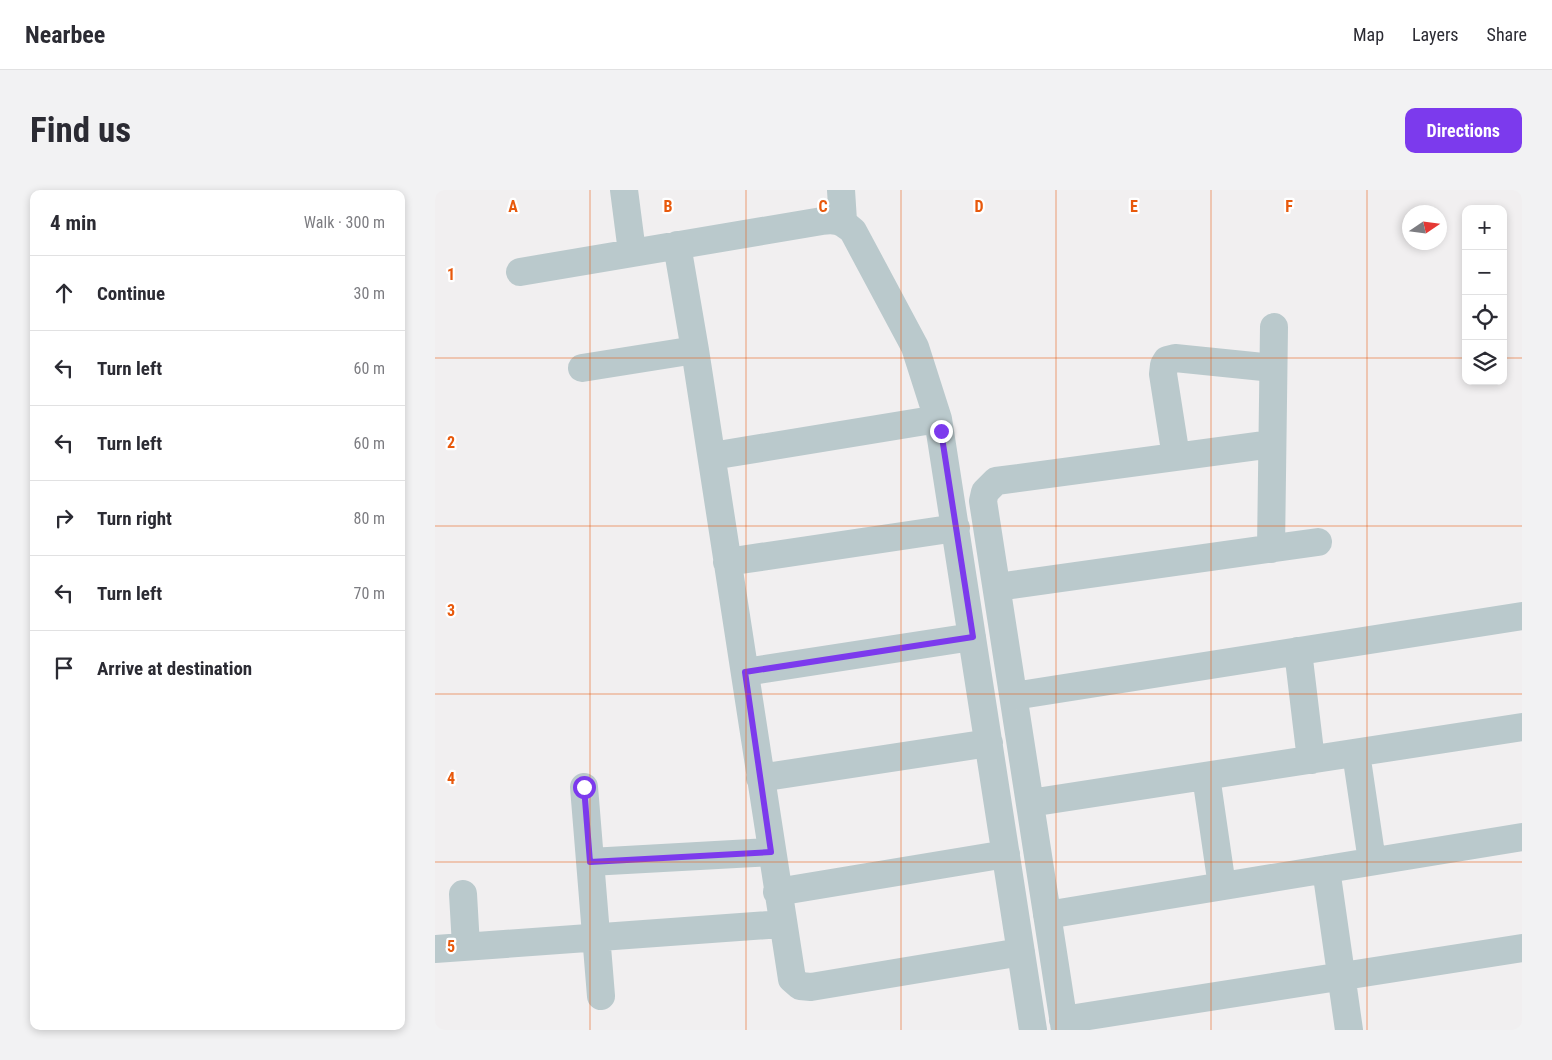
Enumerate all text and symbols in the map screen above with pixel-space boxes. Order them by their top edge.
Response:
text: Nearbee [25,21,105,49]
text: Map [1353,24,1384,45]
text: Layers [1412,24,1459,45]
text: Share [1487,24,1527,45]
button: Directions [1405,108,1522,153]
text: Find us [30,110,131,151]
text: A [508,197,518,216]
text: B [664,197,673,216]
text: C [818,197,828,216]
text: D [974,197,984,216]
text: E [1130,197,1138,216]
text: F [1285,197,1293,216]
north arrow [1402,205,1447,250]
map controls [1462,205,1507,385]
button: + [1462,205,1507,250]
text: 4 min [50,211,97,235]
text: Walk · 300 m [304,213,385,232]
button: − [1462,250,1507,295]
text: 1 [447,265,455,284]
icon: ahead [50,279,78,307]
text: Continue [97,282,165,305]
text: 30 m [353,284,385,303]
button: locate [1462,295,1507,340]
button: layers [1462,340,1507,385]
icon: left [50,354,78,382]
text: Turn left [97,357,162,380]
text: 60 m [353,359,385,378]
route end [930,420,953,443]
icon: left [50,429,78,457]
text: Turn left [97,432,162,455]
text: 2 [447,433,455,452]
text: 60 m [353,434,385,453]
icon: right [50,504,78,532]
text: Turn right [97,507,172,530]
text: 80 m [353,509,385,528]
icon: left [50,579,78,607]
text: Turn left [97,582,162,605]
text: 70 m [353,584,385,603]
text: 3 [447,601,455,620]
icon: arrive [50,654,78,682]
text: Arrive at destination [97,657,252,680]
text: 4 [447,769,455,788]
route start [573,776,596,799]
text: 5 [447,937,455,956]

